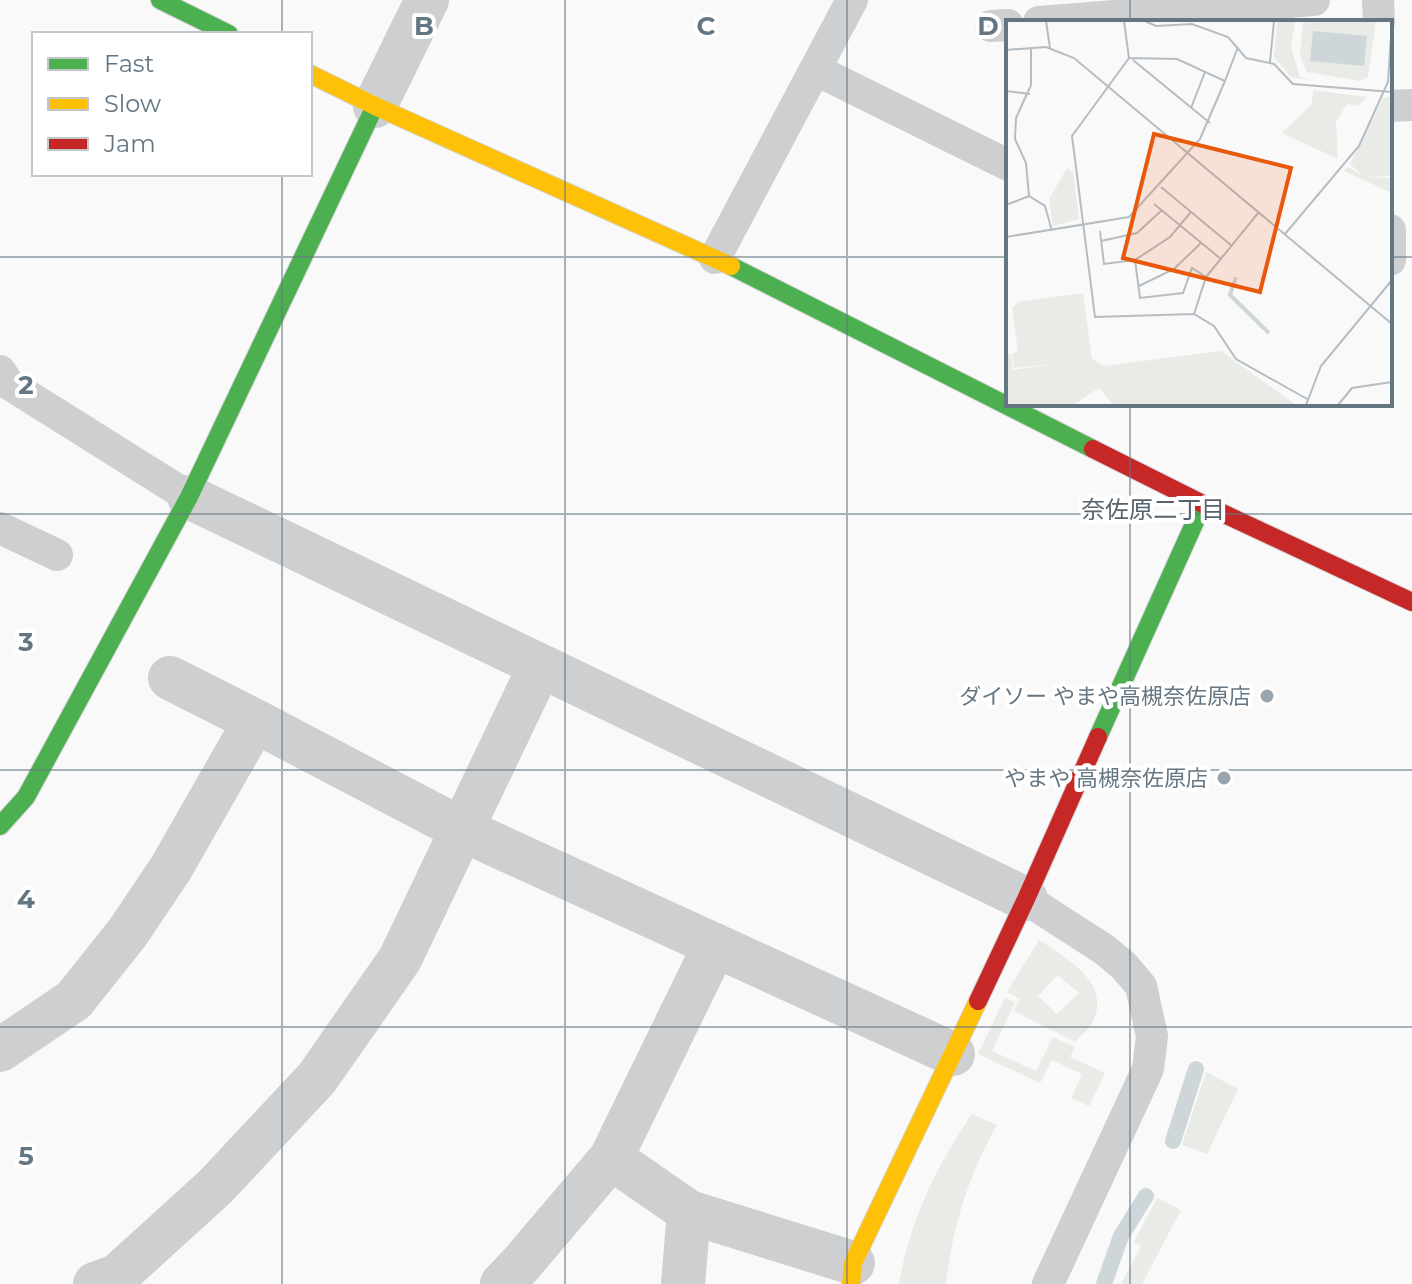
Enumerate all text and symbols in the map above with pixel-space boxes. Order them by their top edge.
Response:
text: B [414,10,434,42]
text: C [697,10,716,42]
text: D [977,10,999,42]
inset map [1006,20,1392,406]
legend [32,32,312,176]
text: Fast [104,49,155,78]
text: Slow [104,89,161,118]
text: Jam [103,129,156,158]
text: 2 [18,369,34,401]
district label: 奈佐原二丁目 [1081,495,1225,524]
text: 3 [17,626,34,658]
place label: ダイソー やまや高槻奈佐原店 [959,683,1251,710]
marker: ダイソー やまや高槻奈佐原店 [1258,687,1276,705]
place label: やまや 高槻奈佐原店 [1004,765,1208,792]
marker: やまや 高槻奈佐原店 [1215,769,1233,787]
text: 4 [17,883,35,915]
text: 5 [18,1140,34,1172]

